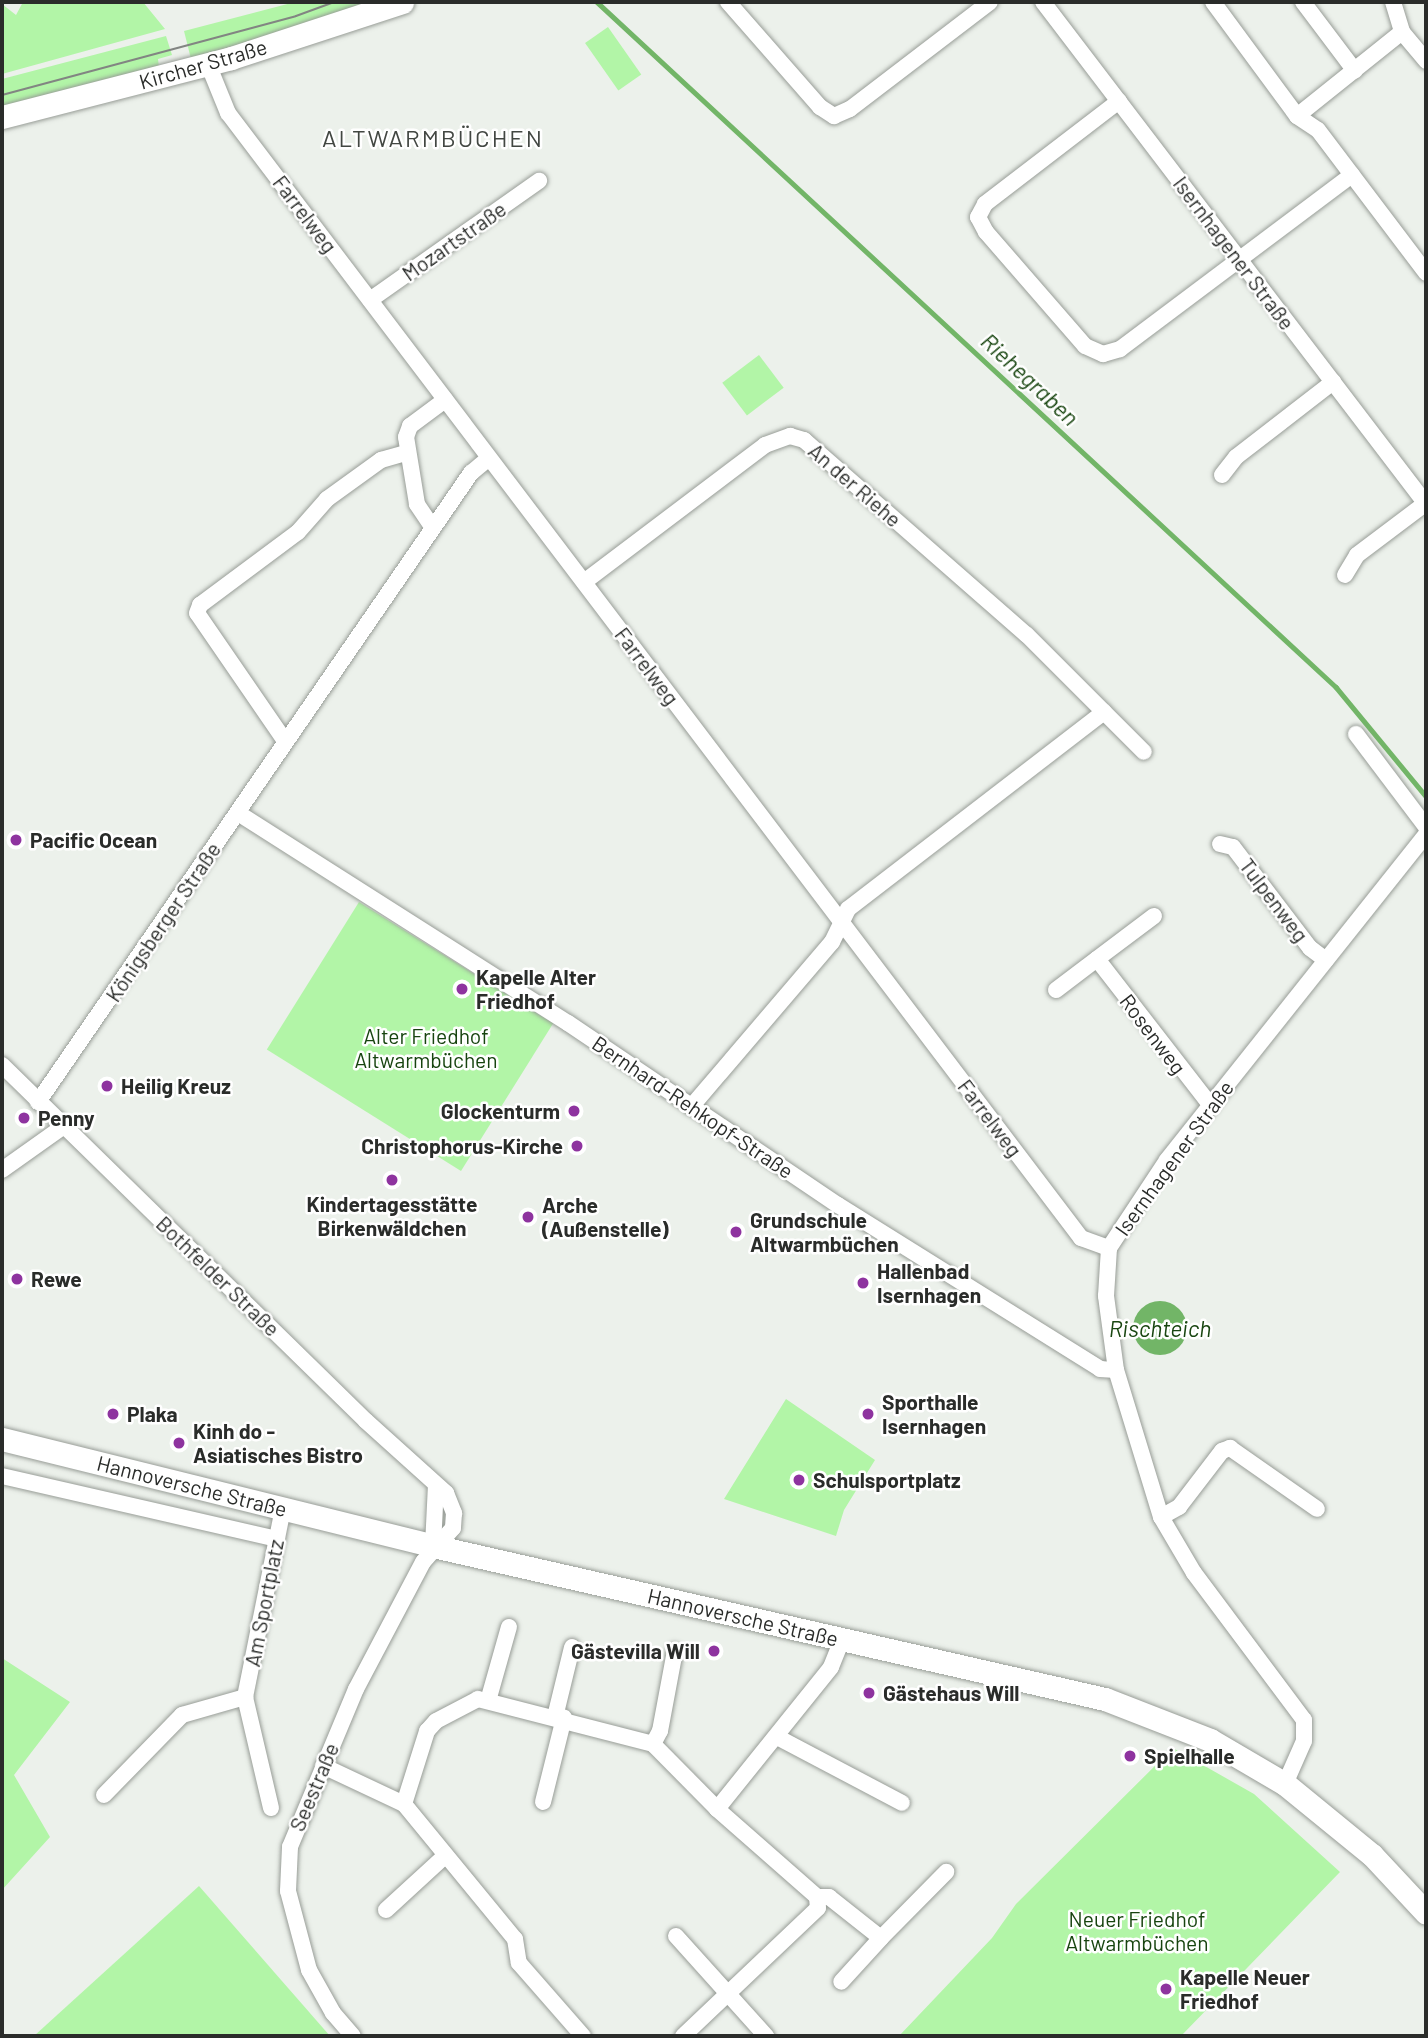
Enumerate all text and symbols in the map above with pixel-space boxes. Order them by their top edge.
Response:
street label: Kircher Straße [136,34,270,94]
district label: ALTWARMBÜCHEN [324,124,542,152]
street label: Farrelweg [268,170,342,258]
street label: Isernhagener Straße [1168,171,1300,335]
street label: Mozartstraße [397,196,511,286]
water label: Riehegraben [976,327,1084,431]
street label: An der Riehe [804,438,906,532]
street label: Farrelweg [610,622,684,710]
place label: Pacific Ocean [30,827,157,853]
marker: Pacific Ocean [8,832,24,848]
street label: Königsberger Straße [100,837,226,1007]
street label: Tulpenweg [1234,853,1314,947]
place label: Kapelle Alter Friedhof [476,964,596,1014]
marker: Kapelle Alter Friedhof [454,981,470,997]
street label: Rosenweg [1115,989,1191,1079]
park label: Alter Friedhof Altwarmbüchen [354,1023,498,1073]
street label: Bernhard-Rehkopf-Straße [588,1030,798,1184]
place label: Heilig Kreuz [121,1073,231,1099]
street label: Farrelweg [953,1074,1027,1162]
street label: Isernhagener Straße [1109,1076,1239,1240]
marker: Heilig Kreuz [99,1078,115,1094]
place label: Glockenturm [441,1098,560,1124]
marker: Glockenturm [566,1103,582,1119]
place label: Penny [38,1105,94,1131]
marker: Penny [16,1110,32,1126]
place label: Christophorus-Kirche [361,1133,563,1159]
marker: Christophorus-Kirche [569,1138,585,1154]
marker: Kindertagesstätte Birkenwäldchen [384,1172,400,1188]
place label: Kindertagesstätte Birkenwäldchen [307,1191,477,1241]
place label: Arche (Außenstelle) [542,1192,669,1242]
place label: Grundschule Altwarmbüchen [750,1207,899,1257]
marker: Arche (Außenstelle) [520,1209,536,1225]
street label: Bothfelder Straße [151,1211,285,1341]
marker: Grundschule Altwarmbüchen [728,1224,744,1240]
place label: Hallenbad Isernhagen [877,1258,981,1308]
place label: Rewe [31,1266,82,1292]
marker: Rewe [9,1271,25,1287]
marker: Hallenbad Isernhagen [855,1275,871,1291]
water label: Rischteich [1109,1314,1211,1342]
place label: Sporthalle Isernhagen [882,1389,986,1439]
place label: Plaka [127,1401,178,1427]
marker: Plaka [105,1406,121,1422]
marker: Sporthalle Isernhagen [860,1406,876,1422]
place label: Kinh do - Asiatisches Bistro [193,1418,363,1468]
marker: Kinh do - Asiatisches Bistro [171,1435,187,1451]
street label: Hannoversche Straße [94,1450,290,1522]
place label: Schulsportplatz [813,1467,961,1493]
marker: Schulsportplatz [791,1472,807,1488]
street label: Am Sportplatz [239,1537,289,1669]
street label: Hannoversche Straße [645,1583,841,1651]
place label: Gästevilla Will [571,1638,700,1664]
marker: Gästevilla Will [706,1643,722,1659]
place label: Gästehaus Will [883,1680,1019,1706]
marker: Gästehaus Will [861,1685,877,1701]
street label: Seestraße [284,1739,344,1835]
place label: Spielhalle [1144,1743,1235,1769]
marker: Spielhalle [1122,1748,1138,1764]
park label: Neuer Friedhof Altwarmbüchen [1065,1906,1209,1956]
place label: Kapelle Neuer Friedhof [1180,1964,1310,2014]
marker: Kapelle Neuer Friedhof [1158,1981,1174,1997]

